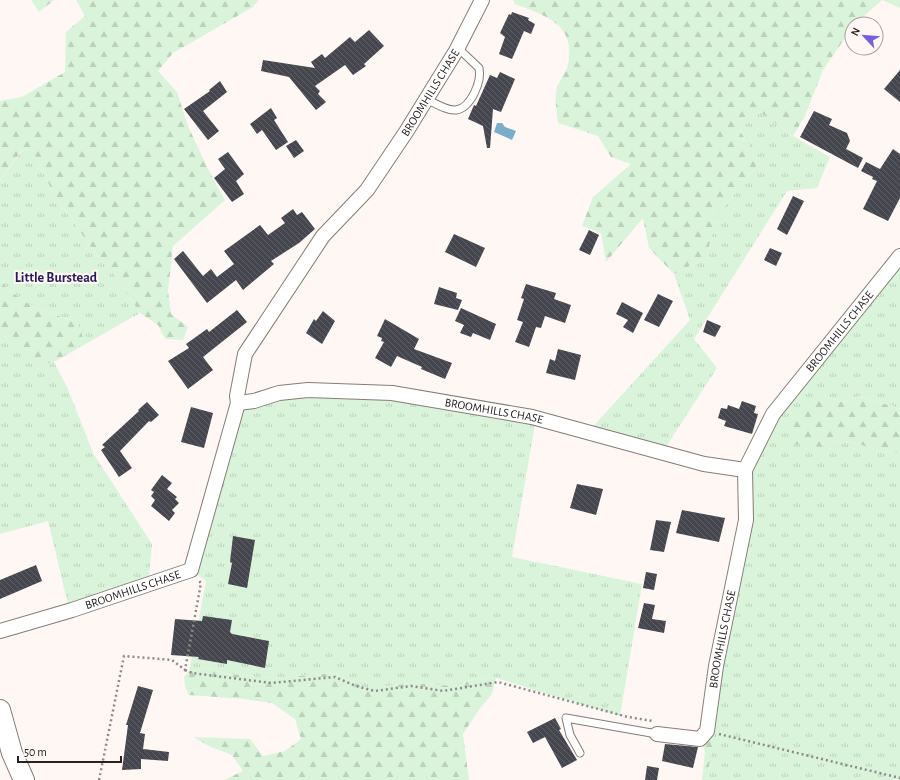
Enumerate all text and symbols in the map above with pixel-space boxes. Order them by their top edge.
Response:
north arrow [844,16,884,56]
text: N [849,26,862,38]
street label: BROOMHILLS CHASE [399,47,462,138]
district label: Little Burstead [15,271,98,285]
street label: BROOMHILLS CHASE [804,289,875,374]
street label: BROOMHILLS CHASE [444,396,545,426]
street label: BROOMHILLS CHASE [84,568,182,611]
street label: BROOMHILLS CHASE [707,589,737,689]
scale bar [18,738,121,764]
text: 50 m [24,746,47,758]

